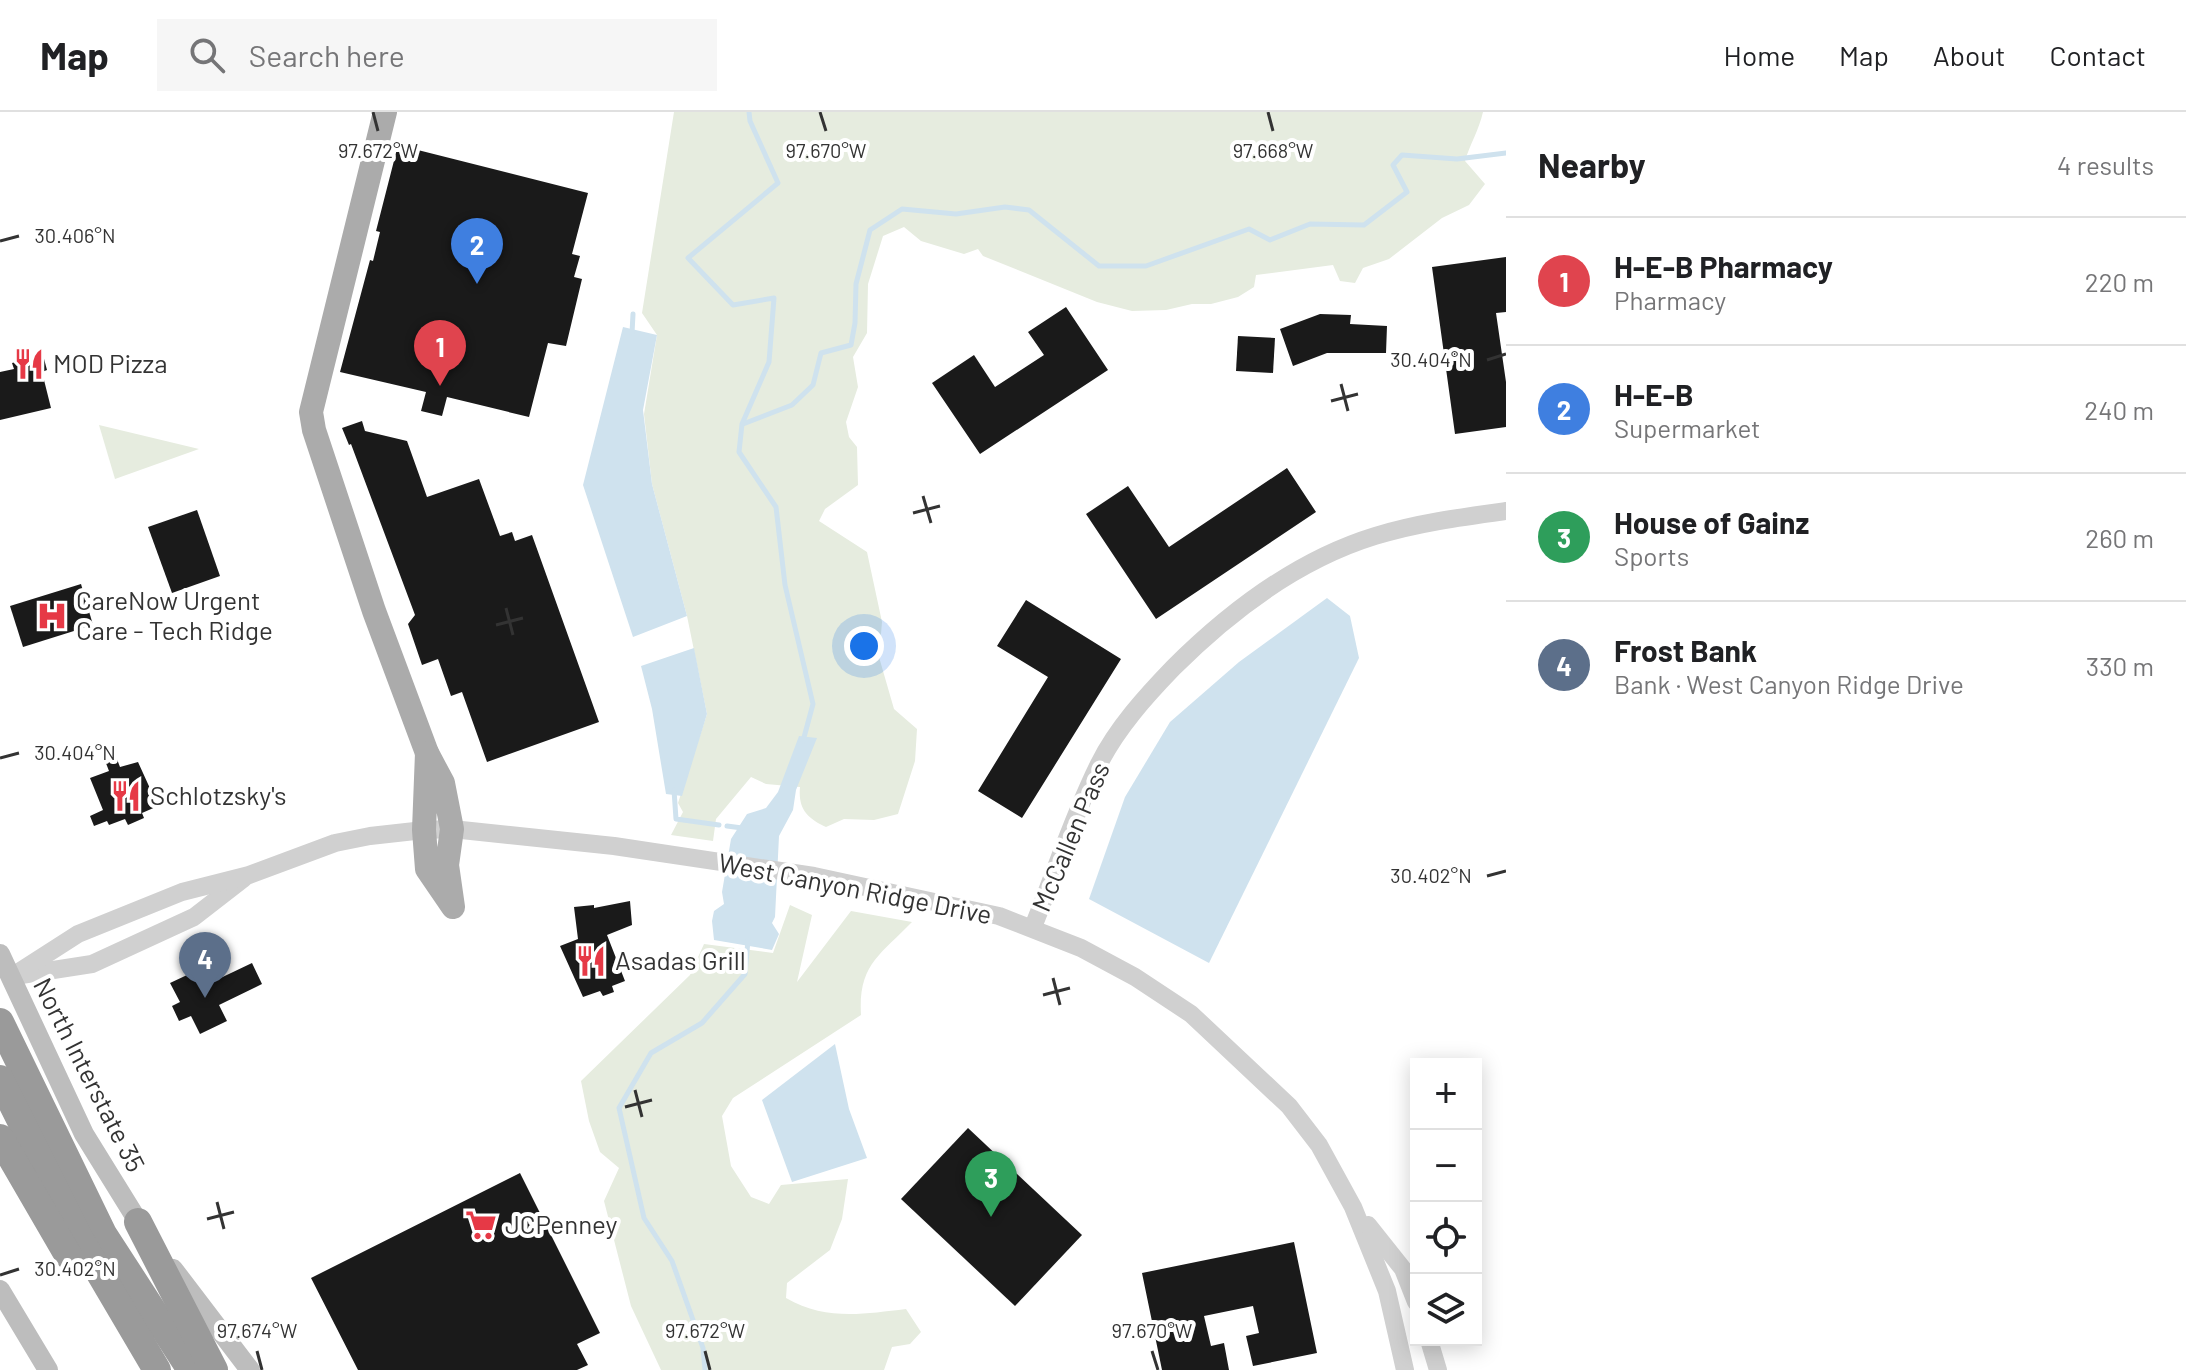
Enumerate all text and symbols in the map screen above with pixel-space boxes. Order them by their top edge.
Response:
search box [157,19,717,91]
text: Map [40,32,109,78]
icon: search [185,33,229,77]
text: Search here [249,37,405,73]
text: Home [1724,38,1795,72]
text: Map [1839,38,1889,72]
text: About [1933,38,2005,72]
text: Contact [2049,38,2146,72]
text: 97.672°W [338,138,419,162]
text: 97.670°W [786,138,867,162]
text: 97.668°W [1233,138,1314,162]
text: Nearby [1538,144,1646,185]
text: 4 results [2057,149,2154,180]
pin: 2 [451,218,503,284]
text: 30.406°N [35,223,115,247]
text: H-E-B Pharmacy [1614,248,1833,284]
text: 1 [1559,266,1569,297]
text: 220 m [2085,266,2154,297]
text: Pharmacy [1614,284,1726,315]
pin: 1 [414,320,466,386]
restaurant icon: MOD Pizza [12,347,46,381]
place label: MOD Pizza [53,347,167,378]
text: 30.404°N [1390,347,1472,371]
text: H-E-B [1614,376,1694,412]
text: 2 [1557,394,1571,425]
text: 240 m [2084,394,2154,425]
text: Supermarket [1614,412,1761,443]
text: House of Gainz [1614,504,1809,540]
text: 3 [1557,522,1571,553]
text: 260 m [2085,522,2154,553]
text: Sports [1614,540,1689,571]
place label: CareNow Urgent Care - Tech Ridge [76,584,273,645]
hospital icon: CareNow Urgent Care - Tech Ridge [35,599,69,633]
your location [844,626,884,666]
text: Frost Bank [1614,632,1757,668]
text: 4 [1556,650,1572,681]
text: 330 m [2086,650,2154,681]
text: Bank · West Canyon Ridge Drive [1614,668,1964,699]
text: 30.404°N [34,740,116,764]
street label: McCallen Pass [1024,757,1115,916]
restaurant icon: Schlotzsky's [109,779,143,813]
place label: Schlotzsky's [150,779,287,810]
street label: West Canyon Ridge Drive [716,846,994,929]
text: 30.402°N [1390,863,1472,887]
pin: 4 [179,932,231,998]
restaurant icon: Asadas Grill [574,944,608,978]
place label: Asadas Grill [615,944,746,975]
street label: North Interstate 35 [28,972,153,1176]
map controls [1410,1058,1482,1346]
button: + [1410,1058,1482,1130]
button: − [1410,1130,1482,1202]
pin: 3 [965,1151,1017,1217]
button: locate [1410,1202,1482,1274]
supermarket icon: JCPenney [464,1208,498,1242]
place label: JCPenney [505,1208,618,1239]
text: 30.402°N [34,1256,116,1280]
button: layers [1410,1274,1482,1346]
text: 97.674°W [217,1318,298,1342]
text: 97.672°W [665,1318,746,1342]
text: 97.670°W [1112,1318,1193,1342]

